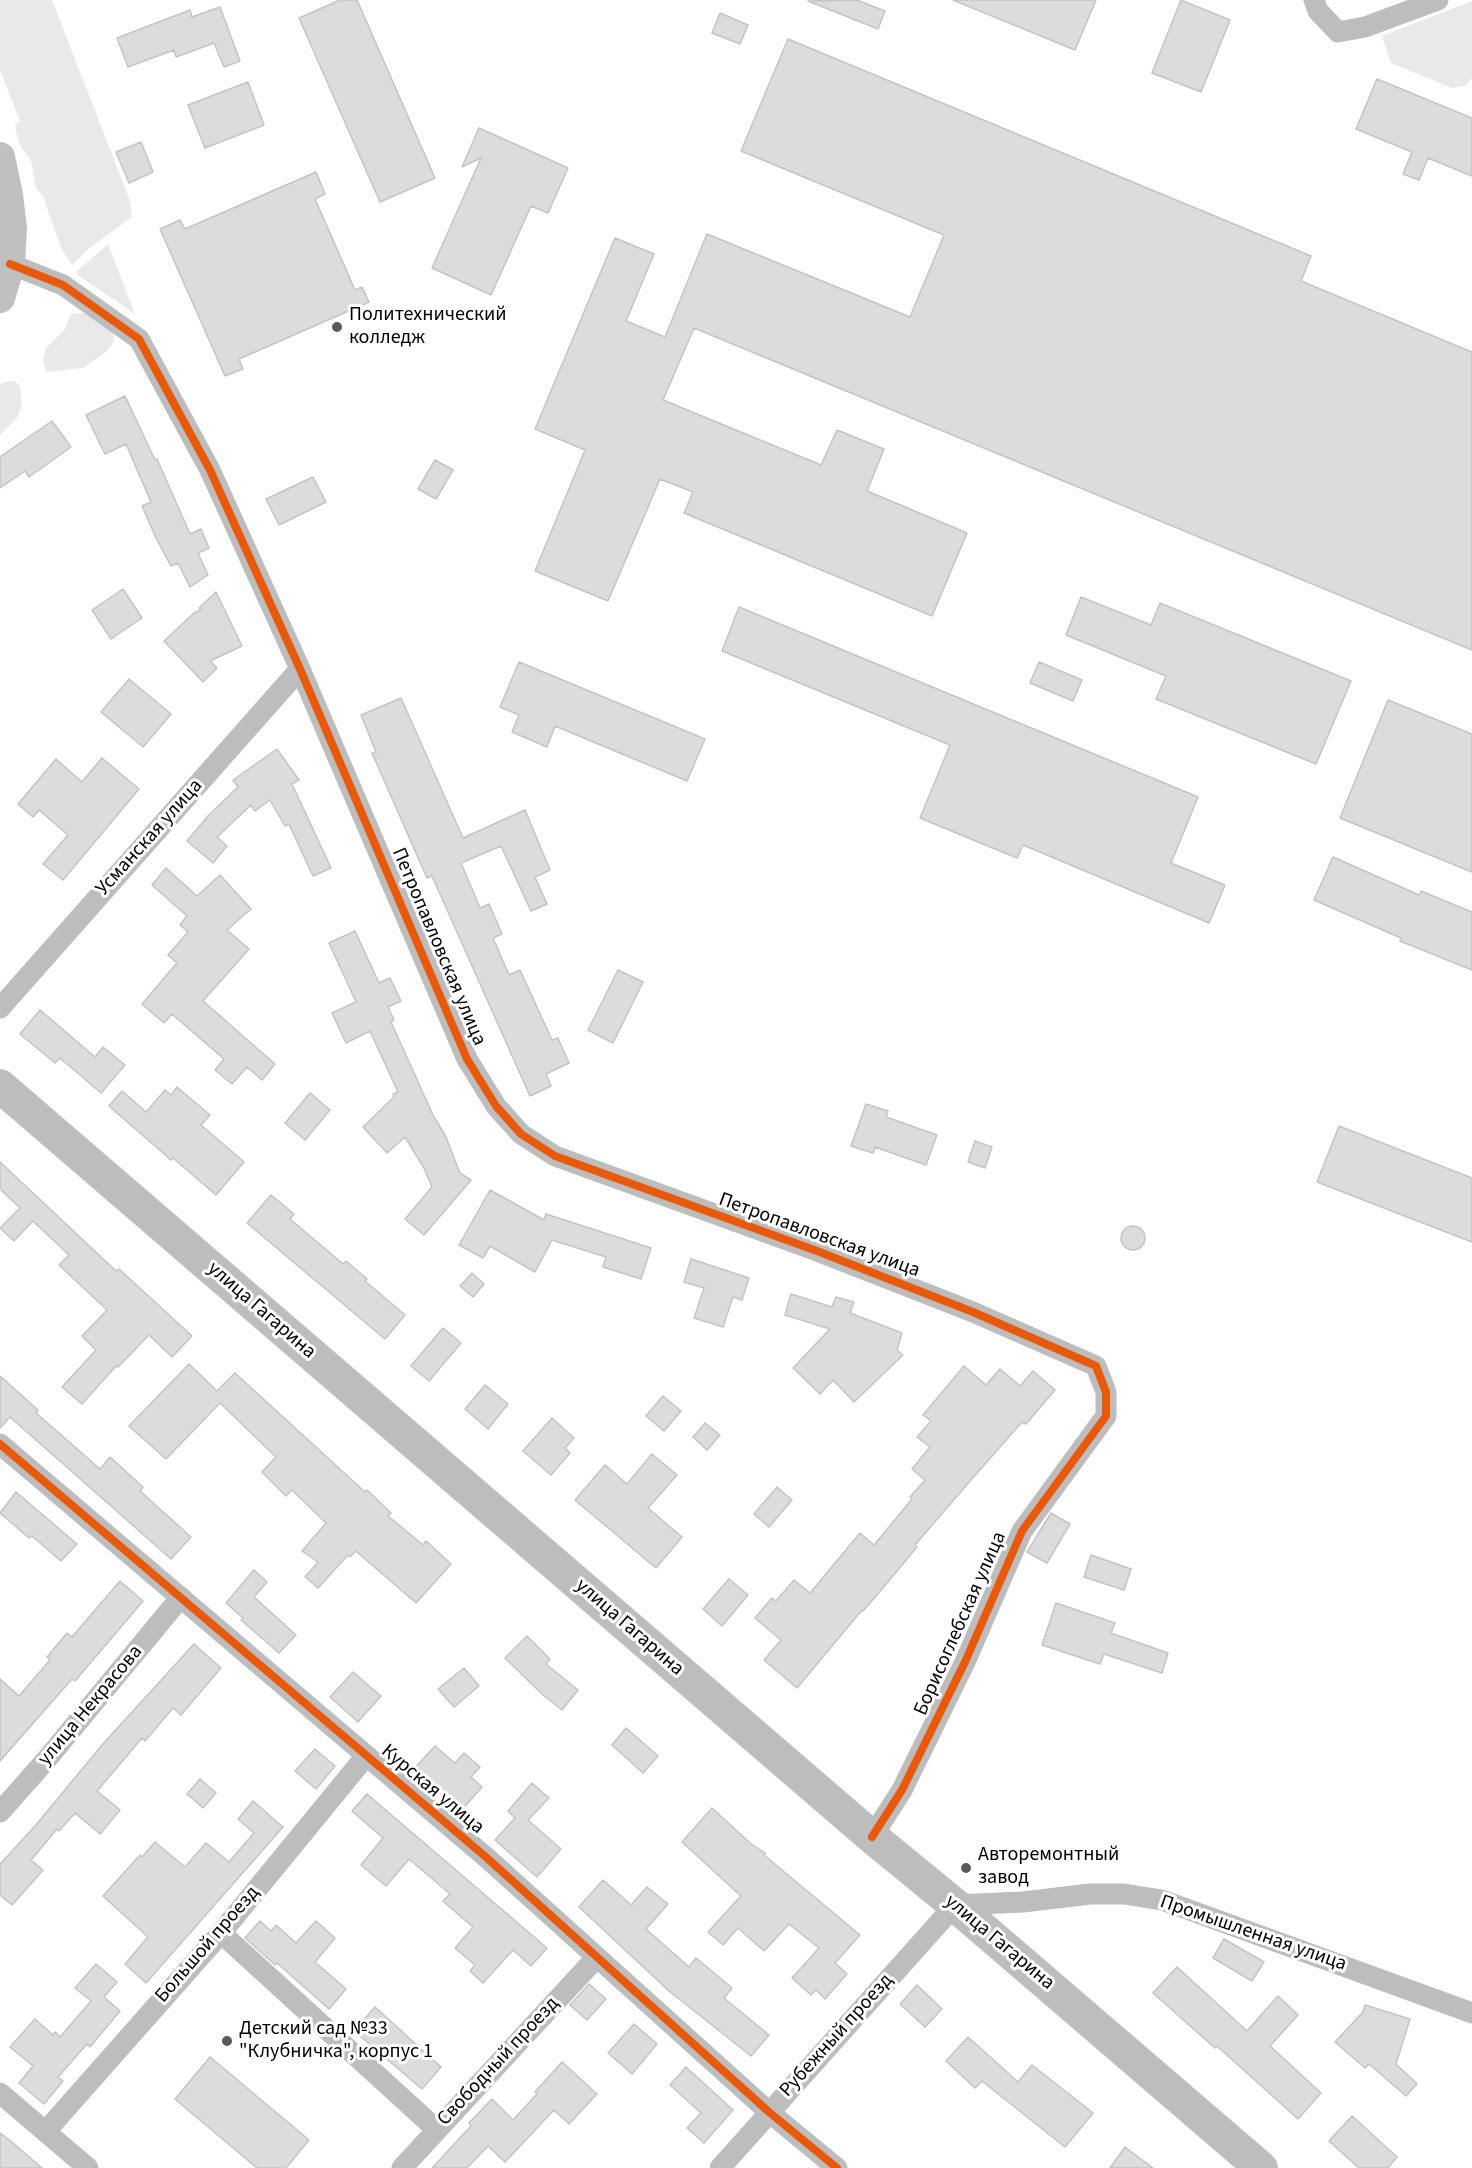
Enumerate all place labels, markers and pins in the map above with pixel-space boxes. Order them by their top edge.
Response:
place label: Политехнический колледж [349,304,507,351]
marker: Политехнический колледж [330,320,344,334]
place label: Авторемонтный завод [978,1844,1119,1891]
marker: Авторемонтный завод [959,1861,973,1875]
place label: Детский сад №33 "Клубничка", корпус 1 [239,2018,433,2065]
marker: Детский сад №33 "Клубничка", корпус 1 [220,2034,234,2048]

